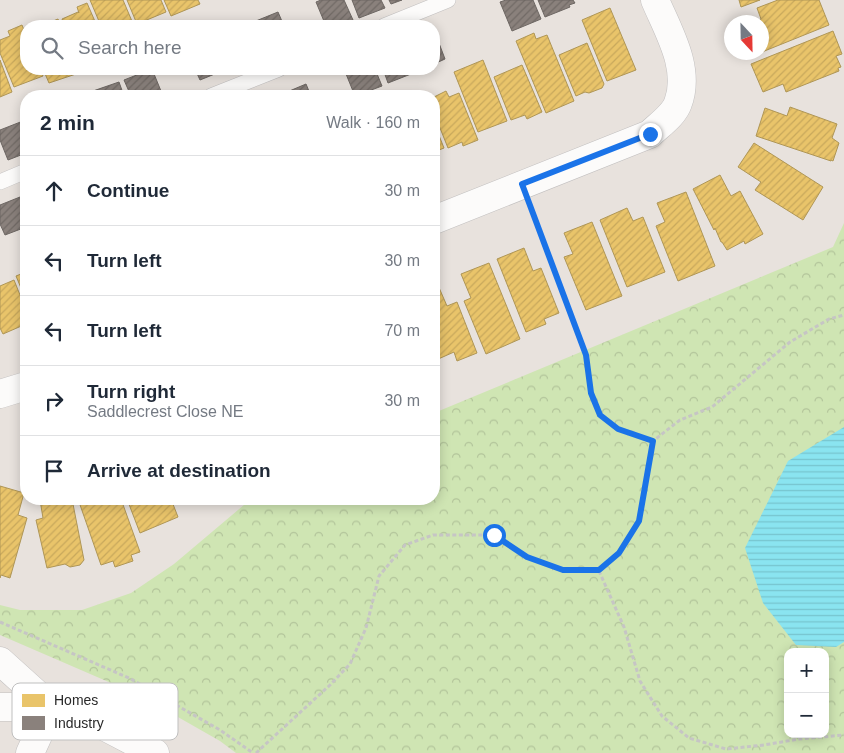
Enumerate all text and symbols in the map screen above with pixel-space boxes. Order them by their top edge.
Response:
north arrow [724,15,769,60]
search box [20,20,440,75]
icon: search [38,34,66,62]
text: Search here [78,37,182,58]
text: 2 min [40,111,95,134]
text: Walk · 160 m [326,114,420,131]
route end [639,123,662,146]
icon: ahead [40,177,68,205]
text: Continue [87,180,169,201]
text: 30 m [384,182,420,199]
icon: left [40,247,68,275]
text: Turn left [87,250,162,271]
text: 30 m [384,252,420,269]
icon: left [40,317,68,345]
text: Turn left [87,320,162,341]
text: 70 m [384,322,420,339]
text: Turn right [87,381,175,402]
icon: right [40,387,68,415]
text: 30 m [384,392,420,409]
text: Saddlecrest Close NE [87,403,244,420]
icon: arrive [40,457,68,485]
text: Arrive at destination [87,460,271,481]
route start [483,524,506,547]
map controls [784,648,829,738]
button: + [784,648,829,693]
legend [12,683,178,740]
text: Homes [54,692,98,708]
button: − [784,693,829,738]
text: Industry [54,715,104,731]

